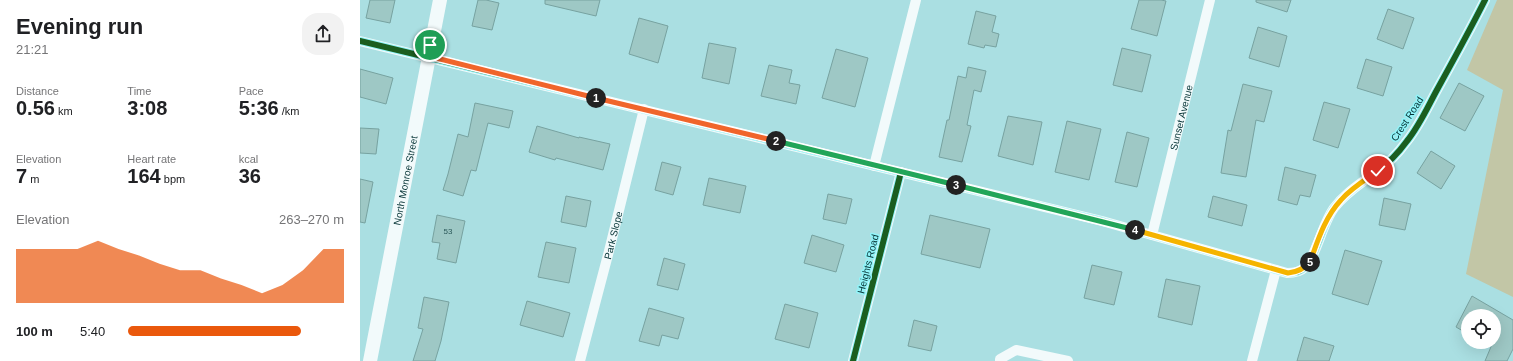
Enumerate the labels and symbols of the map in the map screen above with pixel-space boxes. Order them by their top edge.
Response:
pin [413,28,447,62]
street label: Sunset Avenue [1168,83,1194,151]
pin: 1 [586,88,606,108]
street label: Crest Road [1389,95,1425,143]
pin: 2 [766,131,786,151]
street label: North Monroe Street [391,135,419,226]
pin [1361,154,1395,188]
pin: 3 [946,175,966,195]
street label: Park Slope [602,210,624,260]
pin: 4 [1125,220,1145,240]
house number: 53 [444,227,453,236]
street label: Heights Road [855,233,881,295]
pin: 5 [1300,252,1320,272]

